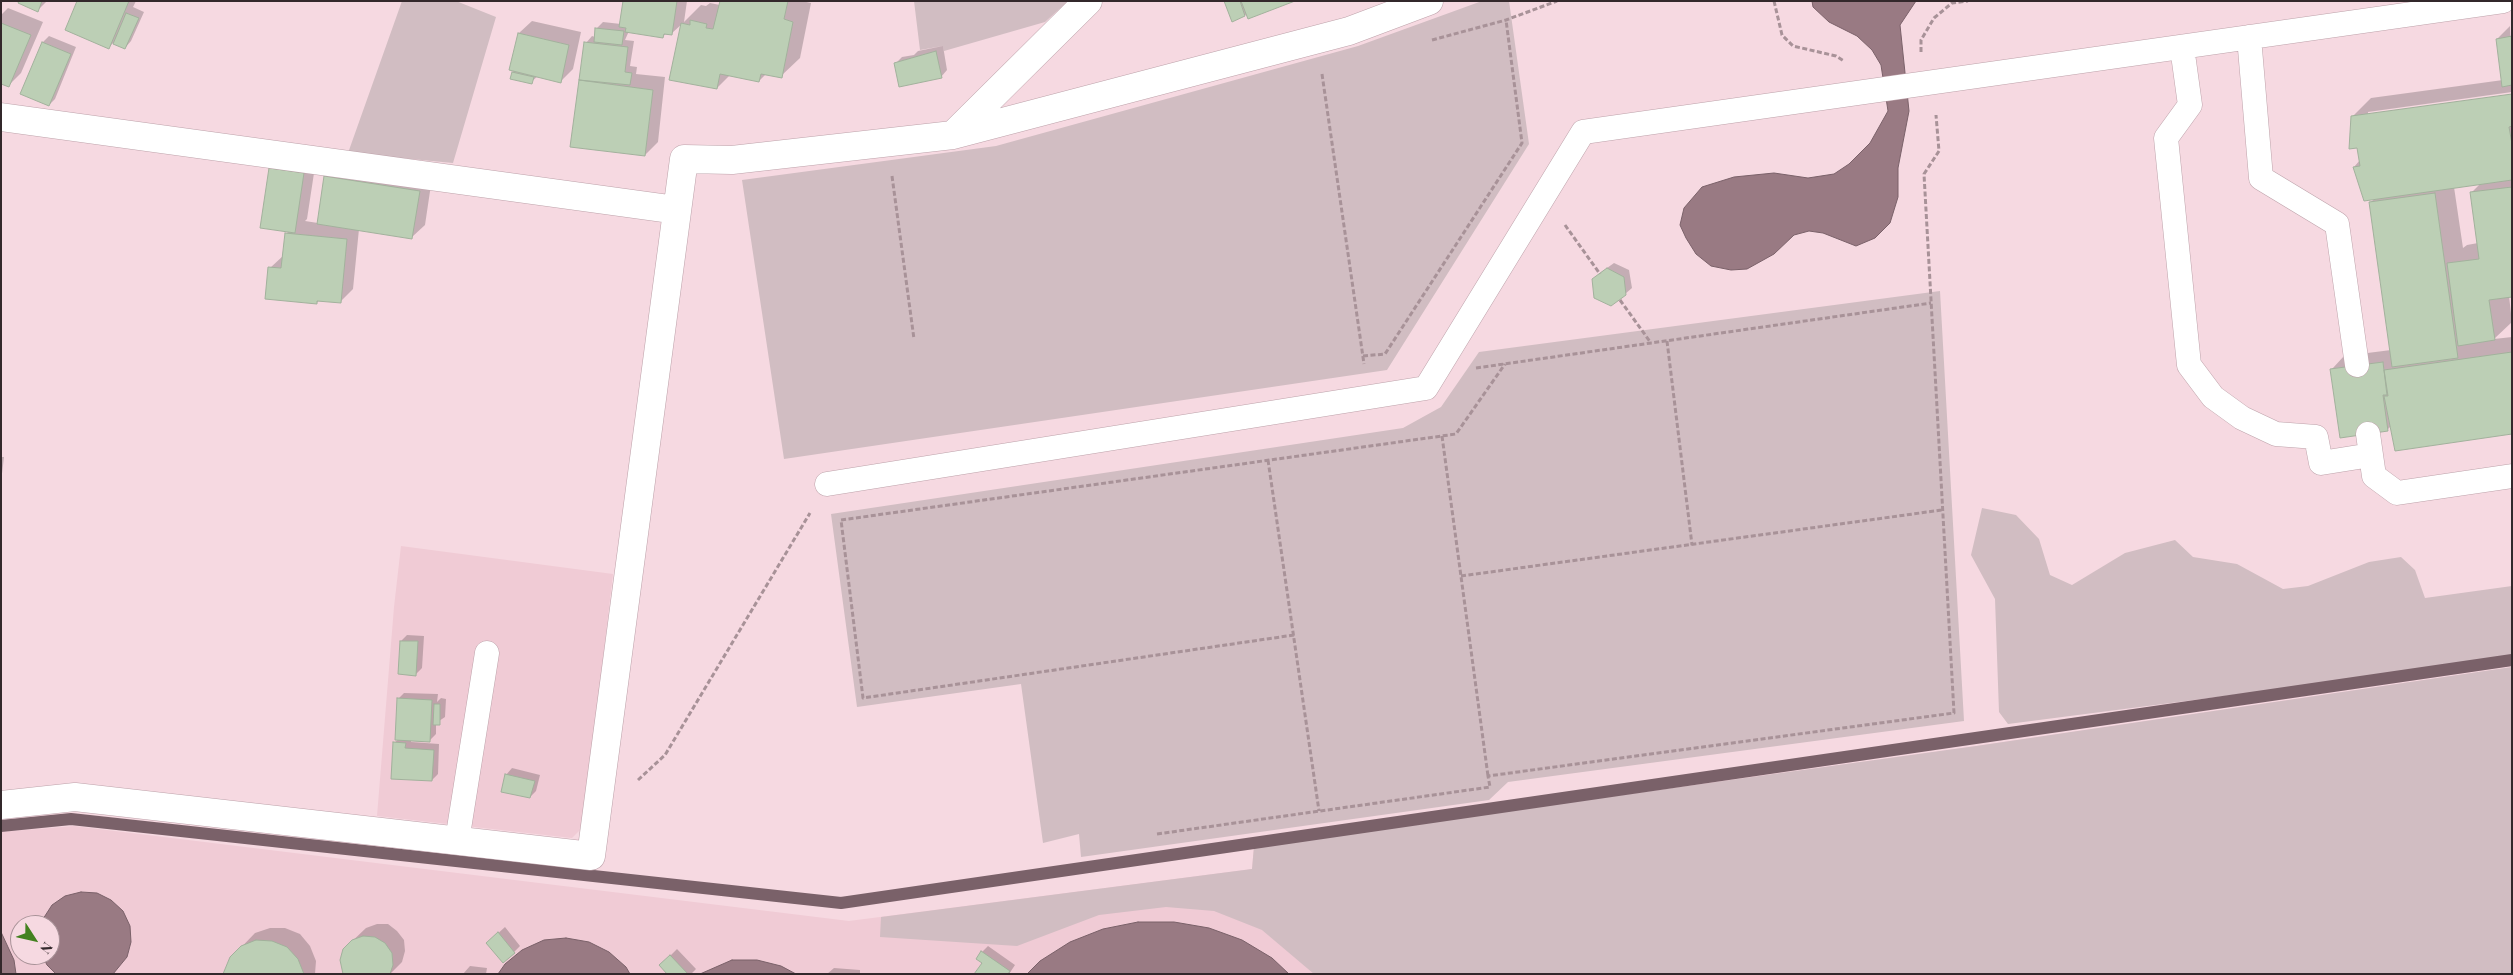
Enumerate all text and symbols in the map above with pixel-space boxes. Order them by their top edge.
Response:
north arrow [10,915,60,965]
text: N [36,939,58,958]

